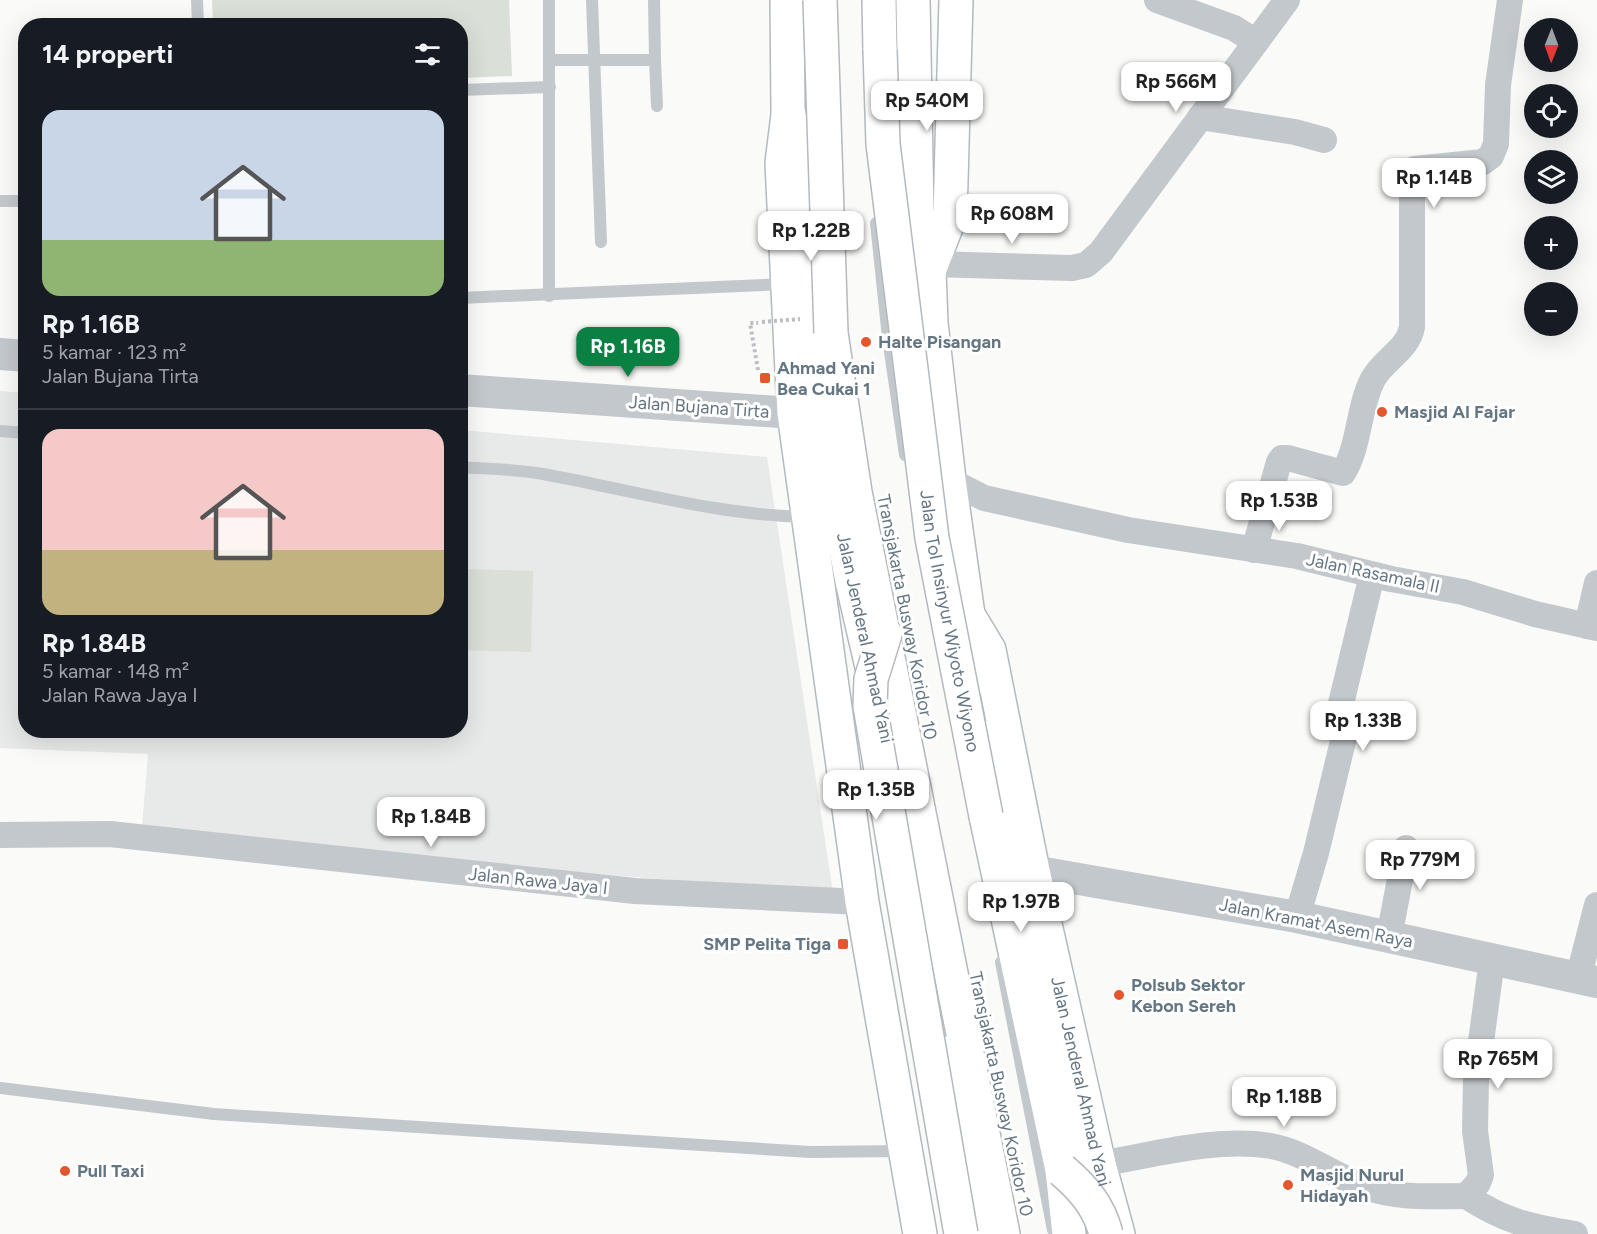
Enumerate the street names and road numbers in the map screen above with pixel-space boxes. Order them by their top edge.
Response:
street label: Jalan Bujana Tirta [628,391,770,423]
street label: Jalan Tol Insinyur Wiyoto Wiyono [915,489,984,754]
street label: Transjakarta Busway Koridor 10 [872,493,942,741]
street label: Jalan Jenderal Ahmad Yani [832,531,898,745]
street label: Jalan Rasamala II [1304,548,1442,598]
street label: Jalan Rawa Jaya I [467,863,609,899]
street label: Jalan Kramat Asem Raya [1217,893,1415,953]
street label: Transjakarta Busway Koridor 10 [964,970,1038,1218]
street label: Jalan Jenderal Ahmad Yani [1046,975,1116,1189]

